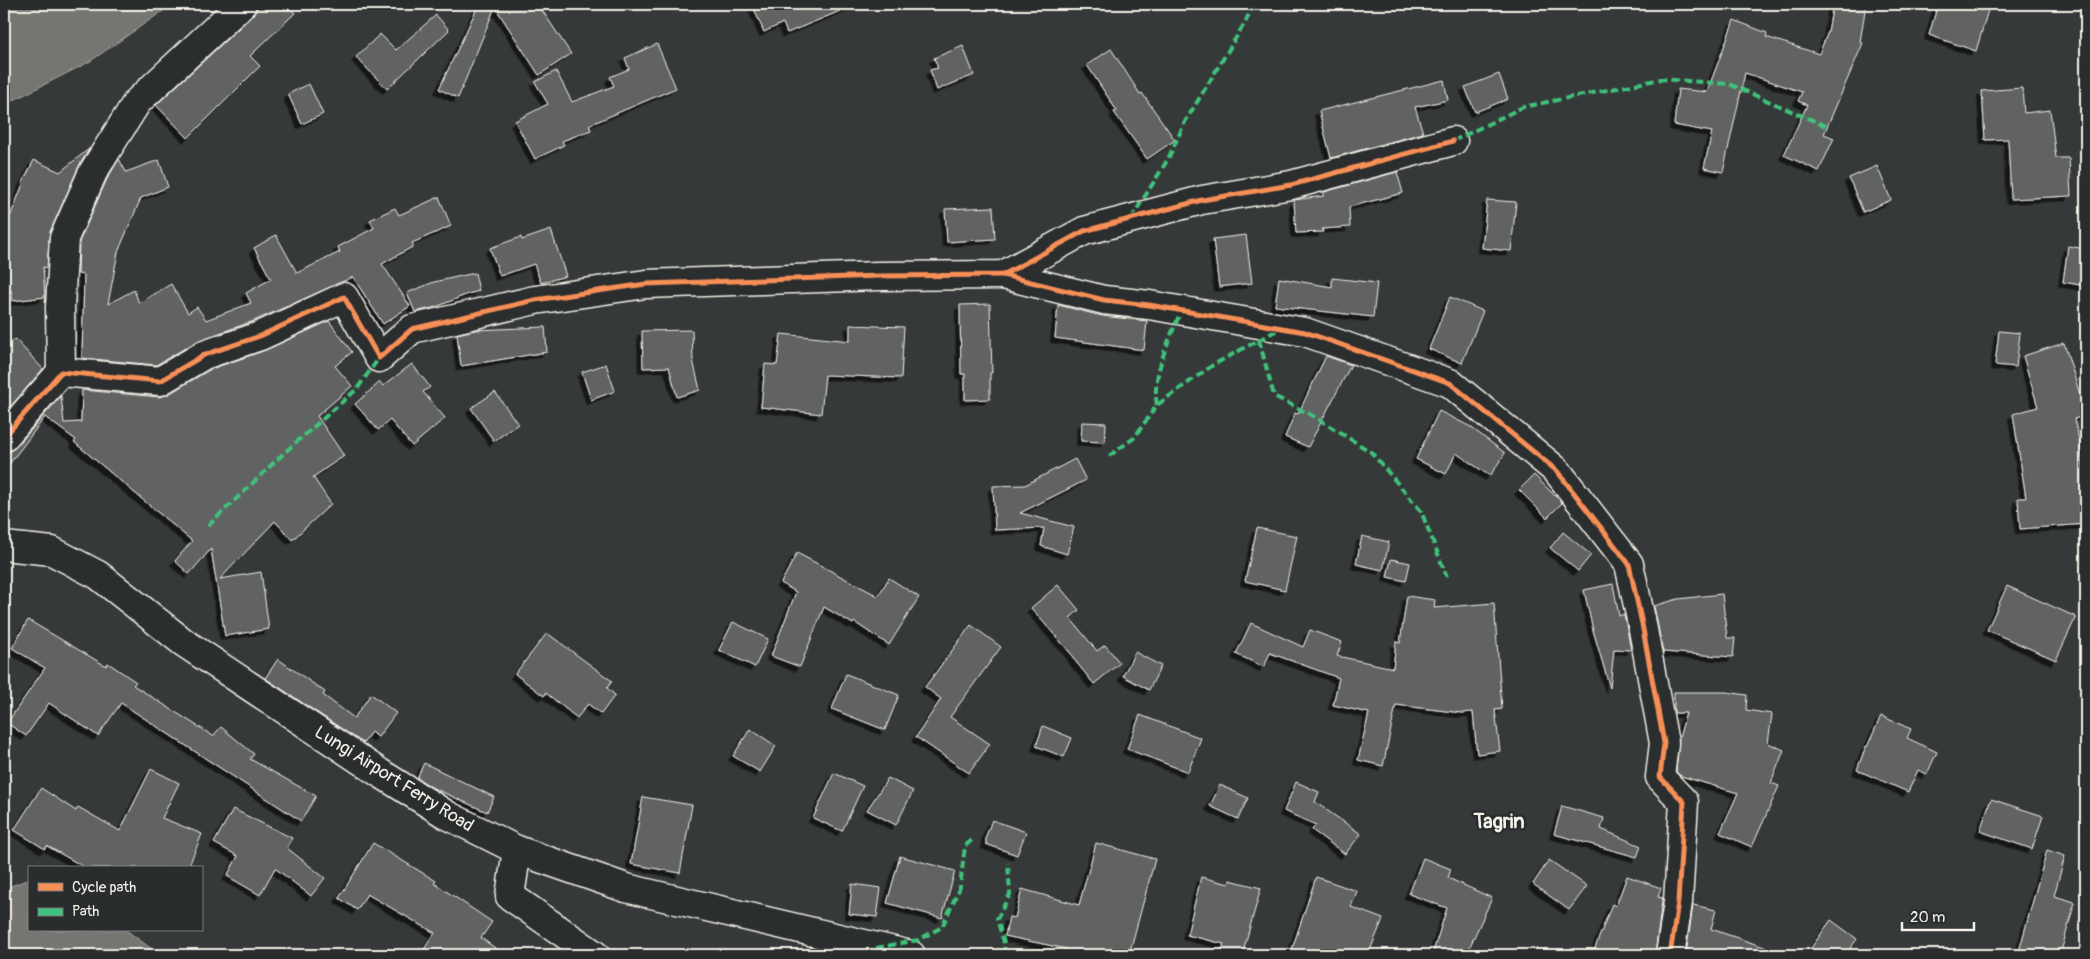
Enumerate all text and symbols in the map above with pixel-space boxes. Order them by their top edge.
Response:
street label: Lungi Airport Ferry Road [310,721,478,837]
district label: Tagrin [1472,809,1525,834]
legend [28,866,202,932]
text: Cycle path [72,878,136,897]
scale bar [1902,899,1975,931]
text: Path [72,902,99,921]
text: 20 m [1910,908,1945,927]

